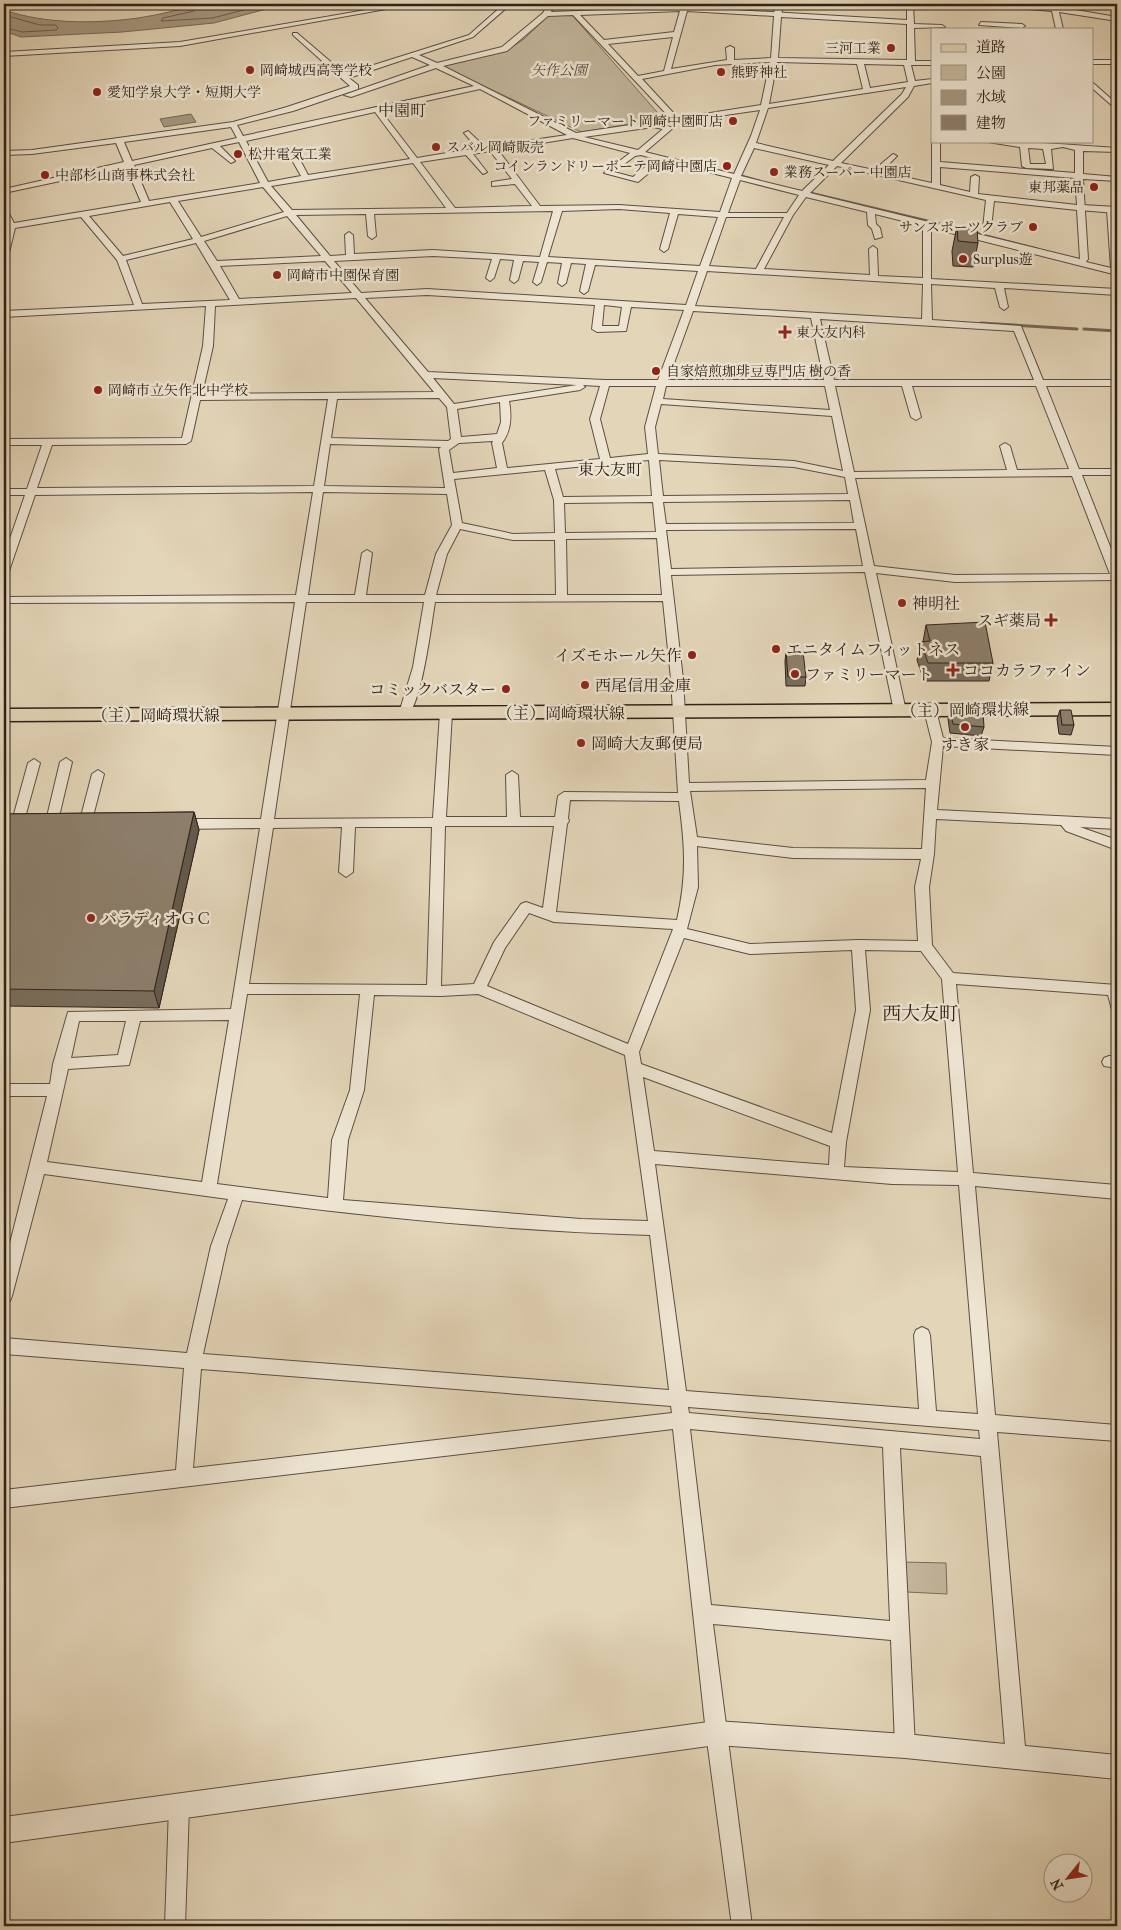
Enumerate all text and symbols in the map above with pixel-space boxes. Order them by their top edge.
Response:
legend [931,28,1094,142]
text: 道路 [976,38,1006,56]
place label: 三河工業 [825,40,881,57]
marker: 三河工業 [885,42,897,54]
place label: 岡崎城西高等学校 [260,62,372,79]
park label: 矢作公園 [531,62,589,79]
marker: 岡崎城西高等学校 [244,64,256,76]
place label: 熊野神社 [731,64,787,81]
text: 公園 [976,64,1006,82]
marker: 熊野神社 [715,66,727,78]
place label: 愛知学泉大学・短期大学 [107,84,261,101]
marker: 愛知学泉大学・短期大学 [91,86,103,98]
text: 水域 [976,88,1006,106]
district label: 中園町 [378,101,426,120]
place label: ファミリーマート岡崎中園町店 [527,113,723,130]
text: 建物 [976,114,1006,132]
marker: ファミリーマート岡崎中園町店 [727,115,739,127]
place label: スバル岡崎販売 [446,139,544,156]
marker: スバル岡崎販売 [430,141,442,153]
place label: 松井電気工業 [248,146,332,163]
marker: 松井電気工業 [232,148,244,160]
place label: コインランドリーボーテ岡崎中園店 [493,158,717,175]
marker: コインランドリーボーテ岡崎中園店 [721,160,733,172]
place label: 業務スーパー 中園店 [784,164,912,181]
marker: 業務スーパー 中園店 [768,166,780,178]
place label: 中部杉山商事株式会社 [55,167,195,184]
marker: 中部杉山商事株式会社 [39,169,51,181]
place label: 東邦薬品 [1028,179,1084,196]
marker: 東邦薬品 [1088,181,1100,193]
place label: サンスポーツクラブ [899,219,1023,236]
marker: サンスポーツクラブ [1027,221,1039,233]
place label: Surplus遊 [973,251,1033,268]
marker: Surplus遊 [957,253,969,265]
place label: 岡崎市中園保育園 [287,267,399,284]
marker: 岡崎市中園保育園 [271,269,283,281]
place label: 東大友内科 [796,324,866,341]
marker: 東大友内科 [778,325,792,339]
place label: 自家焙煎珈琲豆専門店 樹の香 [666,363,851,380]
marker: 自家焙煎珈琲豆専門店 樹の香 [650,365,662,377]
place label: 岡崎市立矢作北中学校 [108,382,248,399]
marker: 岡崎市立矢作北中学校 [92,384,104,396]
district label: 東大友町 [578,460,642,479]
place label: 神明社 [912,594,960,613]
marker: 神明社 [896,597,908,609]
place label: スギ薬局 [977,611,1041,630]
marker: スギ薬局 [1045,614,1057,626]
place label: エニタイムフィットネス [786,640,960,659]
marker: エニタイムフィットネス [770,643,782,655]
place label: イズモホール矢作 [554,646,682,665]
marker: イズモホール矢作 [686,649,698,661]
place label: ココカラファイン [963,661,1091,680]
marker: ココカラファイン [947,664,959,676]
place label: ファミリーマート [805,665,933,684]
marker: ファミリーマート [789,668,801,680]
place label: 西尾信用金庫 [595,676,691,695]
marker: 西尾信用金庫 [579,679,591,691]
place label: コミックバスター [369,680,496,699]
marker: コミックバスター [500,683,512,695]
street label: （主）岡崎環状線 [901,699,1029,721]
street label: （主）岡崎環状線 [497,704,625,723]
street label: （主）岡崎環状線 [92,706,220,725]
marker: すき家 [959,721,971,733]
place label: 岡崎大友郵便局 [591,734,703,753]
place label: すき家 [941,735,989,754]
marker: 岡崎大友郵便局 [575,737,587,749]
place label: パラディオＧＣ [101,909,212,928]
marker: パラディオＧＣ [85,912,97,924]
district label: 西大友町 [882,1003,958,1025]
north arrow [1044,1852,1094,1902]
text: N [1047,1875,1067,1893]

